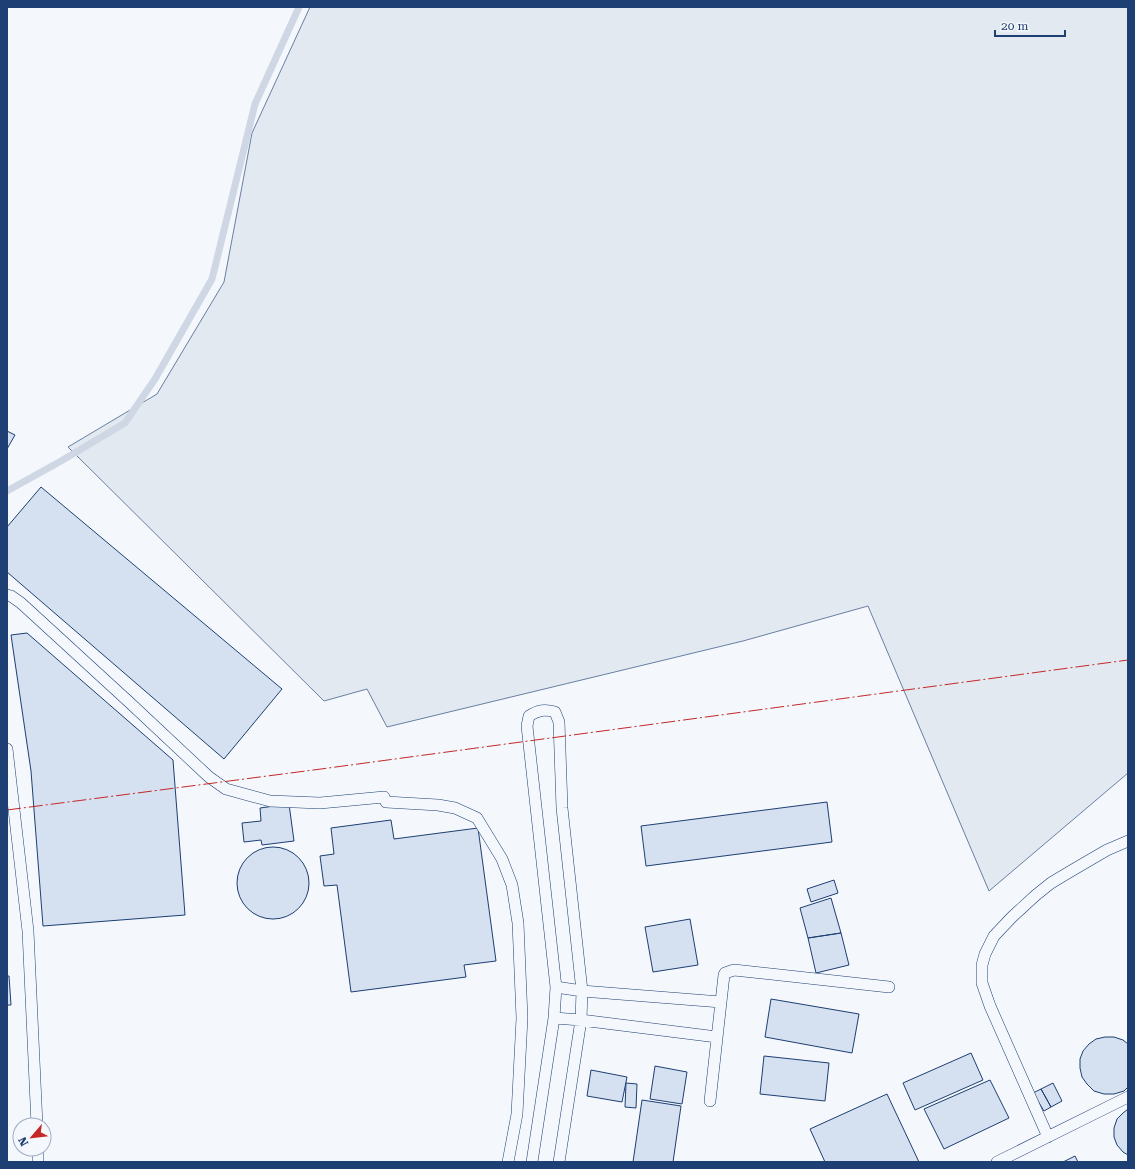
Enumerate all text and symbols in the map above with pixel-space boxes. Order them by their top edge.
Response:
scale bar [995,12,1065,38]
text: 20 m [1001,19,1028,33]
north arrow [12,1117,52,1157]
text: N [16,1134,31,1148]

